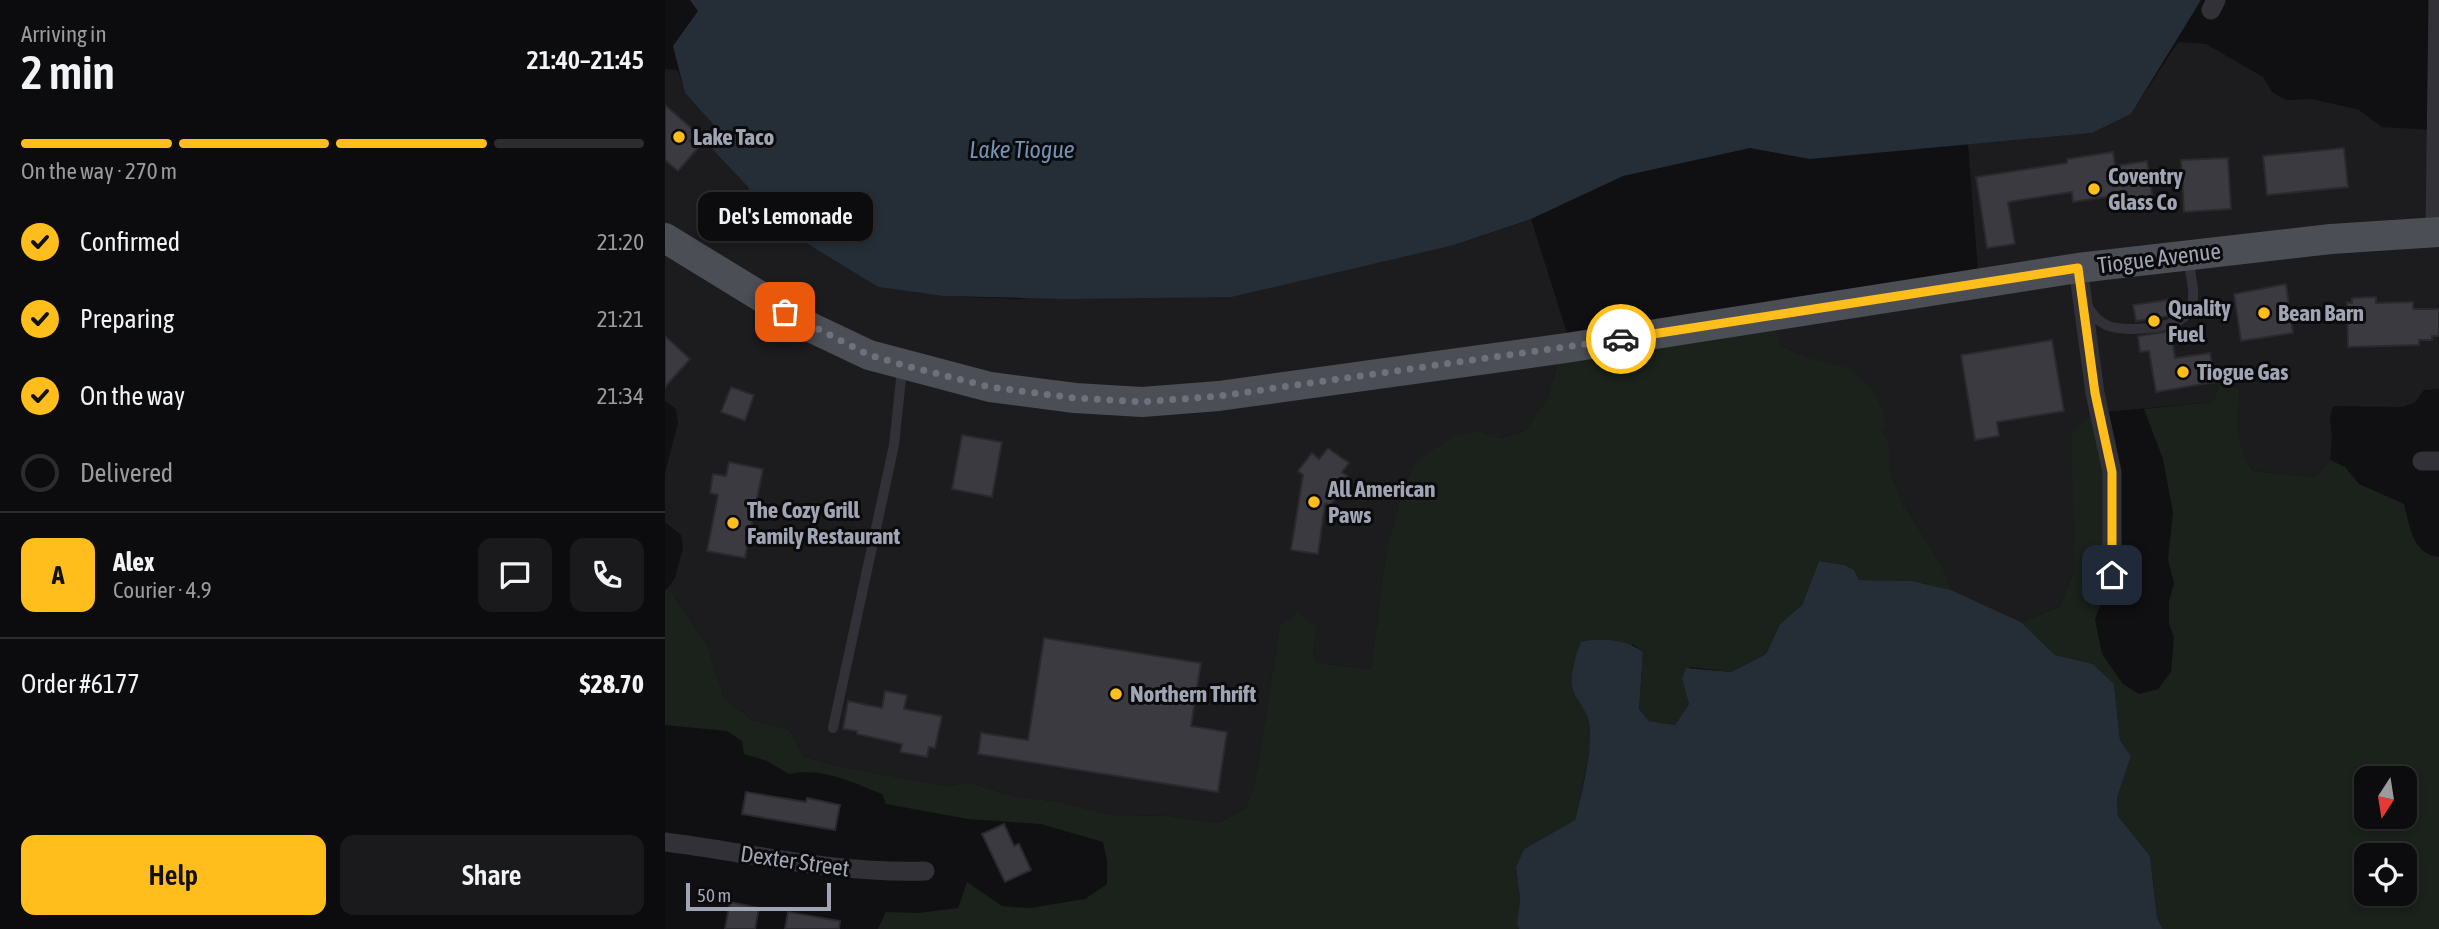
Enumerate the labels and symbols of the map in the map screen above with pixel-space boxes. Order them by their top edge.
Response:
place label: Lake Taco [693,124,775,150]
marker: Lake Taco [671,129,687,145]
water label: Lake Tiogue [969,136,1075,163]
place label: Coventry Glass Co [2108,163,2183,215]
marker: Coventry Glass Co [2086,181,2102,197]
callout: Del's Lemonade [697,193,873,242]
street label: Tiogue Avenue [2096,238,2222,278]
pin [755,282,815,342]
place label: Quality Fuel [2168,295,2231,347]
place label: Bean Barn [2278,300,2364,326]
courier [1586,304,1656,374]
marker: Bean Barn [2256,305,2272,321]
marker: Quality Fuel [2146,313,2162,329]
place label: Tiogue Gas [2197,359,2288,385]
marker: Tiogue Gas [2175,364,2191,380]
place label: All American Paws [1327,476,1435,528]
marker: All American Paws [1306,494,1322,510]
place label: The Cozy Grill Family Restaurant [747,497,901,549]
marker: The Cozy Grill Family Restaurant [725,515,741,531]
pin [2082,545,2142,605]
place label: Northern Thrift [1130,681,1256,707]
marker: Northern Thrift [1108,686,1124,702]
north arrow [2354,766,2417,830]
street label: Dexter Street [739,840,851,882]
scale bar [686,880,831,912]

